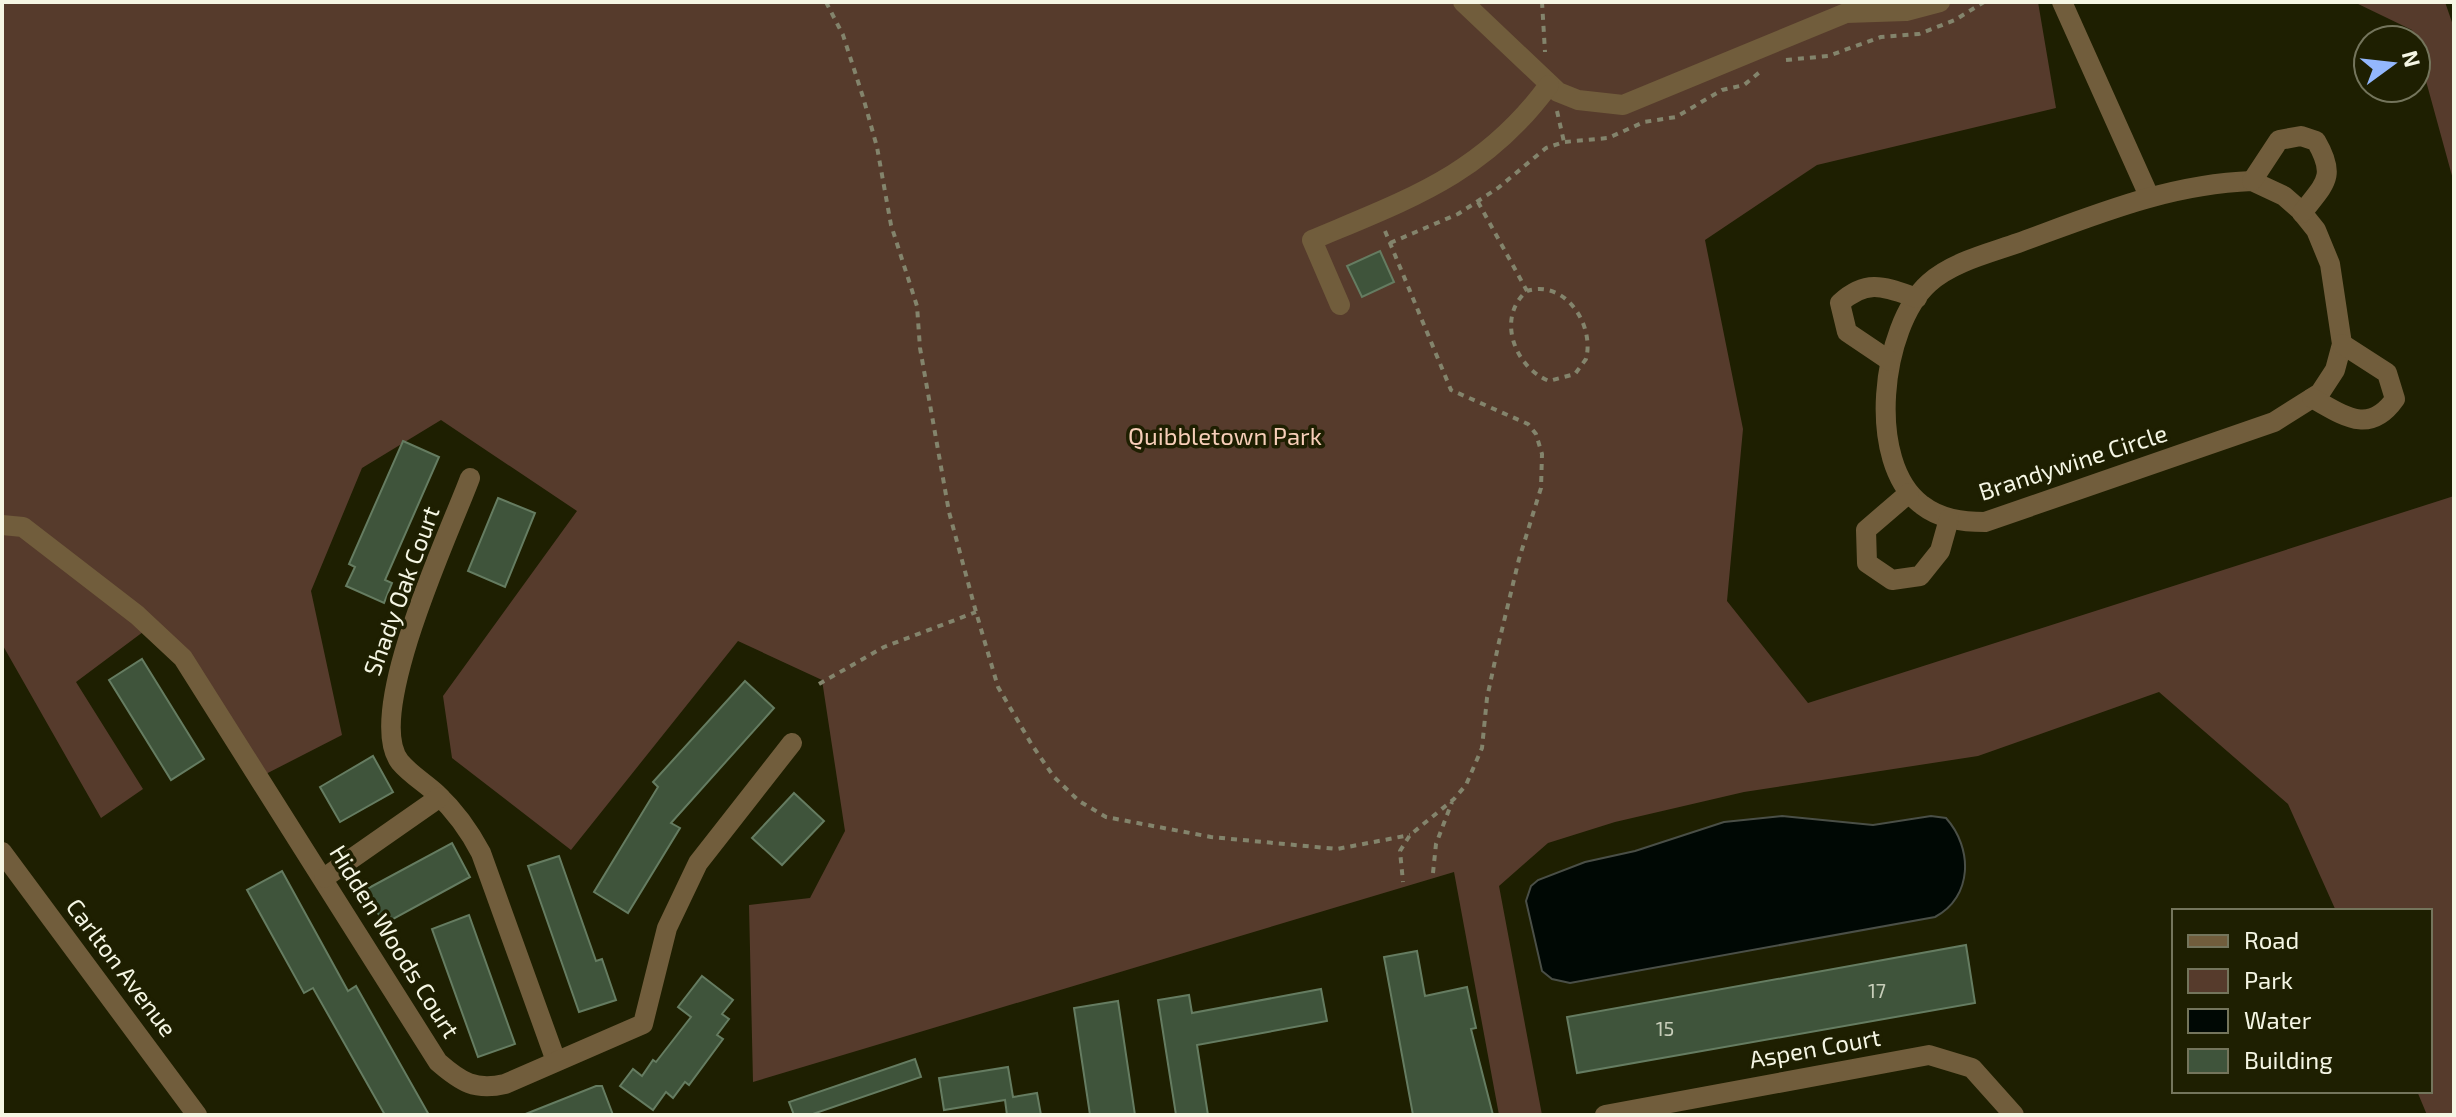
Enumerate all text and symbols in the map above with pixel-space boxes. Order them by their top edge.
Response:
north arrow [2352,24,2432,104]
text: N [2398,48,2427,70]
street label: Brandywine Circle [1975,417,2171,506]
park label: Quibbletown Park [1128,421,1322,450]
street label: Shady Oak Court [356,502,445,679]
street label: Hidden Woods Court [324,839,466,1043]
street label: Carlton Avenue [61,892,184,1042]
legend [2172,909,2432,1093]
text: Road [2244,925,2299,954]
text: Park [2244,965,2293,994]
house number: 17 [1868,978,1886,1002]
text: Water [2244,1005,2312,1034]
house number: 15 [1656,1016,1674,1040]
street label: Aspen Court [1747,1022,1883,1073]
text: Building [2244,1045,2333,1074]

